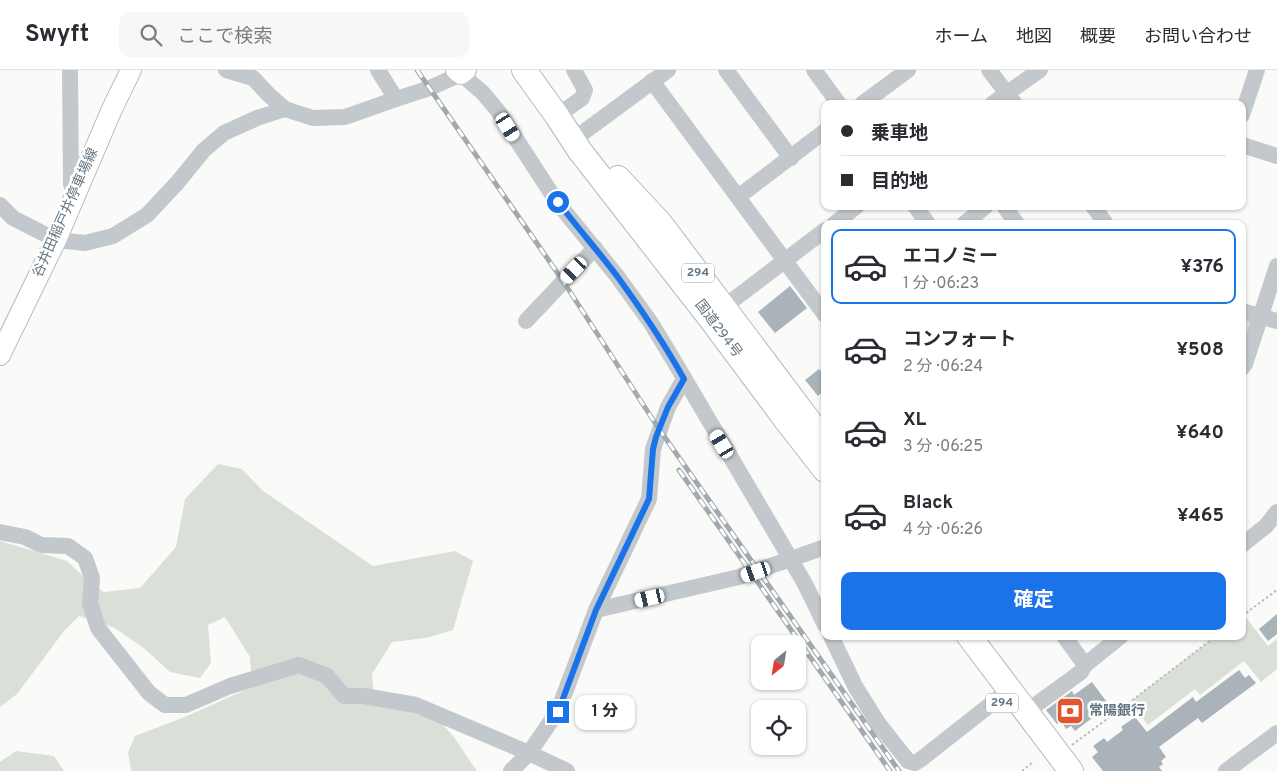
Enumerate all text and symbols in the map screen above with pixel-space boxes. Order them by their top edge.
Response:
search box [119,12,469,57]
text: Swyft [25,20,89,50]
icon: search [137,21,165,49]
text: ここで検索 [177,25,272,49]
text: ホーム [935,26,988,49]
text: 地図 [1016,26,1052,49]
text: 概要 [1080,26,1116,49]
text: お問い合わせ [1144,26,1252,49]
car [493,110,522,144]
text: 乗車地 [871,122,928,146]
street label: 谷井田稲戸井停車場線 [29,145,102,280]
text: 目的地 [871,170,928,194]
route start [547,191,569,213]
icon: car [843,244,888,289]
text: エコノミー [903,245,998,269]
car [558,254,589,286]
text: ¥376 [1180,255,1224,279]
road number: 294 [682,264,714,282]
text: 1 分 · 06:23 [903,274,979,294]
street label: 国道294号 [691,297,745,361]
icon: car [843,327,888,372]
text: コンフォート [903,328,1016,352]
text: ¥508 [1176,338,1224,362]
text: 2 分 · 06:24 [903,357,983,377]
text: XL [903,408,926,432]
icon: car [843,410,888,455]
text: ¥640 [1176,421,1224,445]
car [707,427,736,461]
text: 3 分 · 06:25 [903,437,983,457]
text: Black [903,491,953,515]
icon: car [843,493,888,538]
text: ¥465 [1177,504,1224,528]
text: 4 分 · 06:26 [903,520,983,540]
car [739,560,772,584]
button: 確定 [841,572,1226,630]
car [633,587,666,609]
north arrow [751,635,806,690]
map controls [751,635,806,755]
callout: 1 分 [576,694,636,730]
road number: 294 [986,694,1018,712]
bank icon: 常陽銀行 [1055,696,1085,726]
button: locate [751,700,806,755]
route end [547,701,569,723]
text: 1 分 [592,702,618,722]
place label: 常陽銀行 [1089,703,1145,720]

